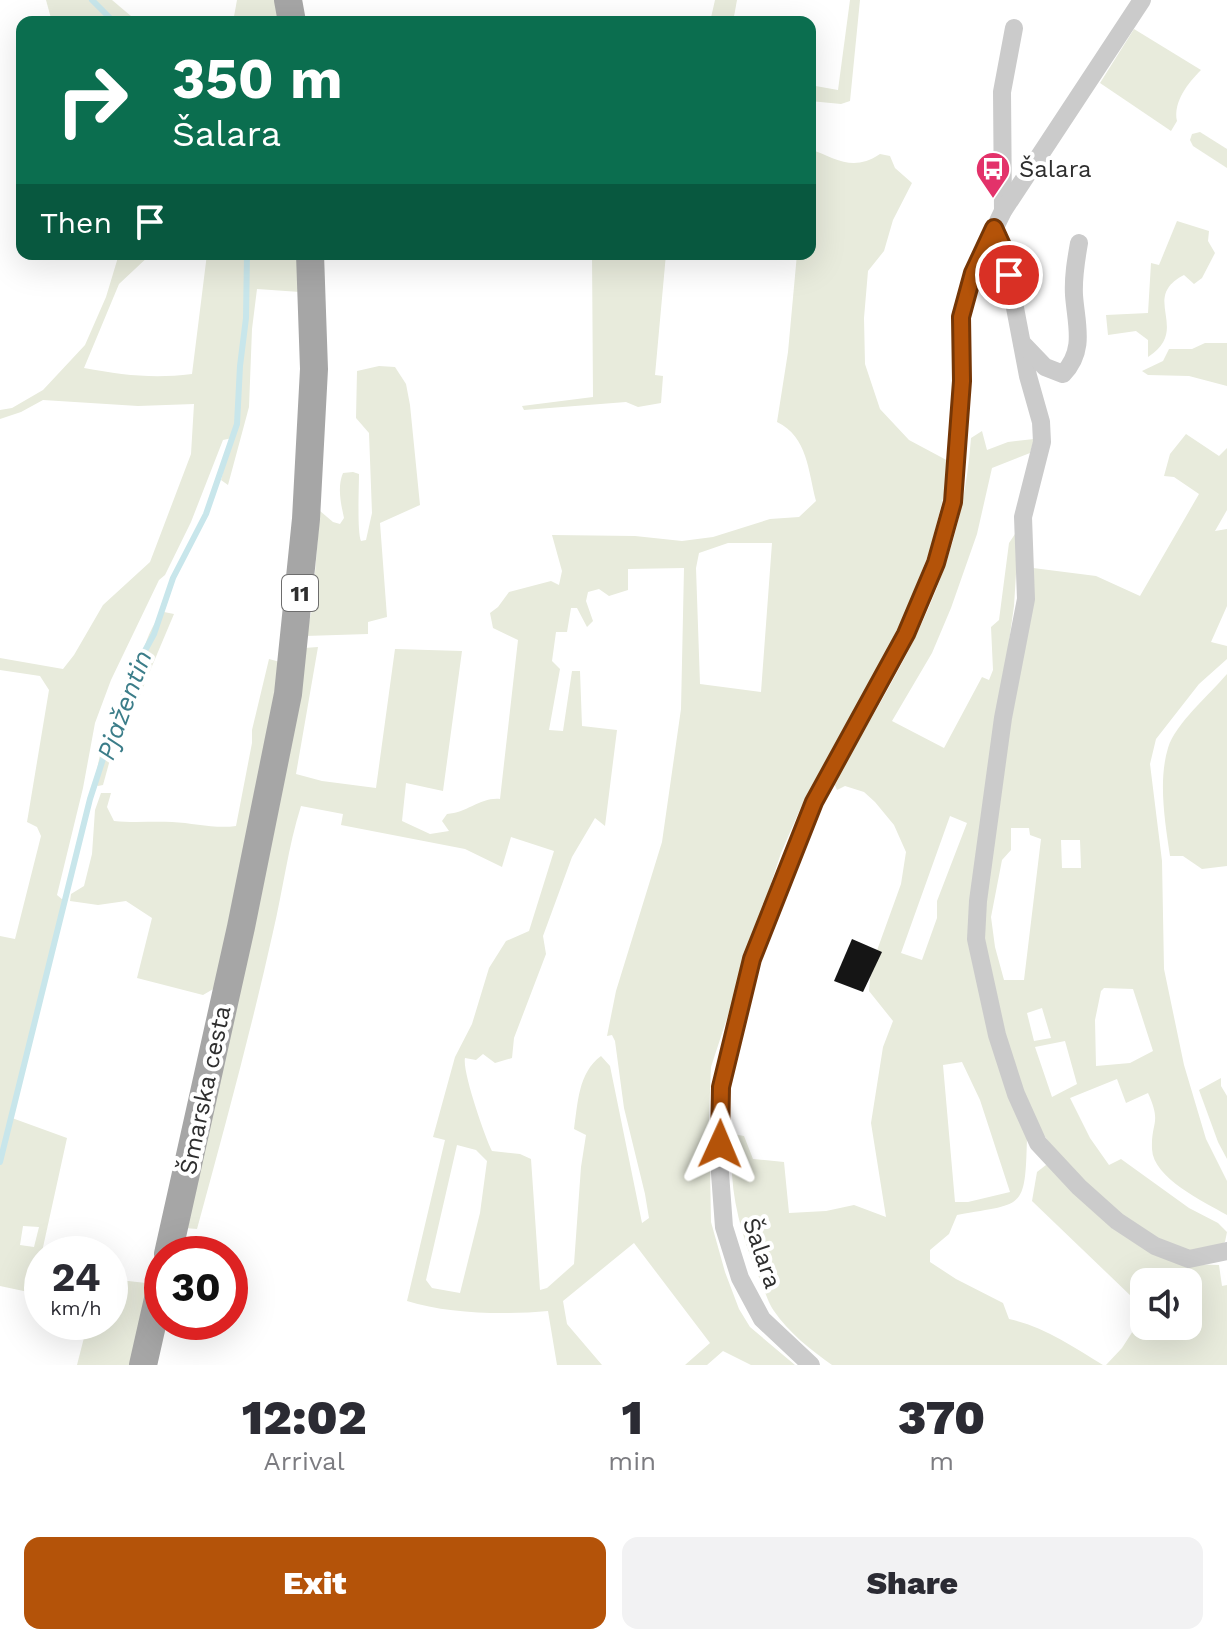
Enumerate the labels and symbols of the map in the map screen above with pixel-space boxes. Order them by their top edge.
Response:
bus stop icon: Šalara [974,150,1012,200]
place label: Šalara [1019,155,1092,183]
pin [975,241,1043,309]
road number: 11 [282,575,318,611]
water label: Pjažentin [90,646,158,764]
street label: Šmarska cesta [173,1003,237,1177]
position arrow [678,1102,762,1186]
street label: Šalara [737,1214,787,1292]
speed limit sign: 30 [144,1236,248,1340]

